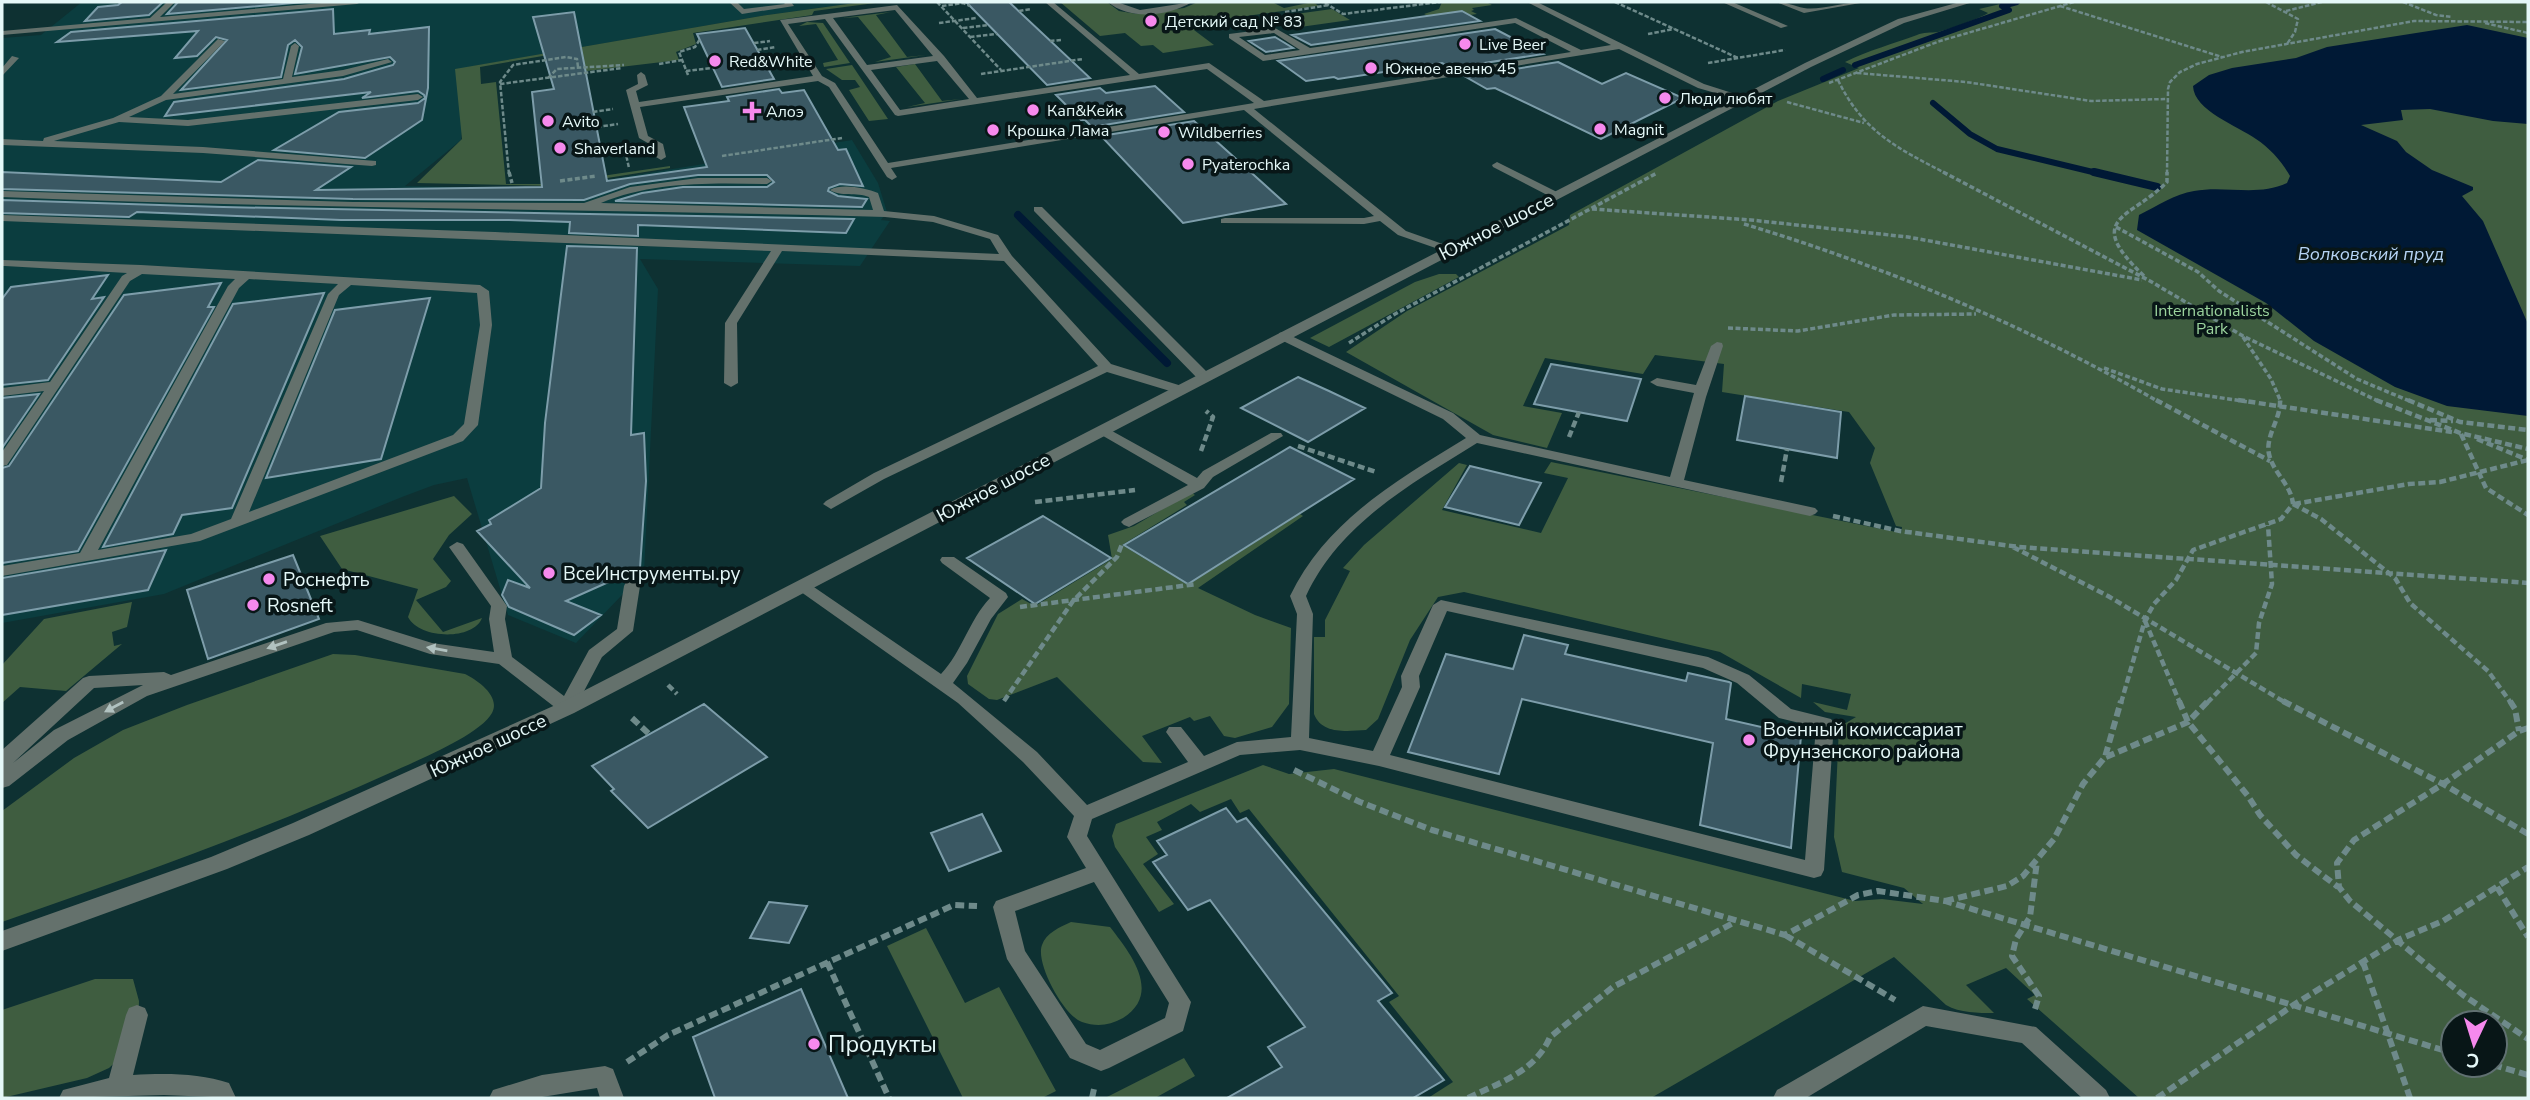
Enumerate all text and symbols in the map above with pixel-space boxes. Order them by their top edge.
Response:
place label: Детский сад № 83 [1165,11,1302,33]
marker: Детский сад № 83 [1143,13,1159,29]
place label: Live Beer [1479,34,1546,56]
marker: Live Beer [1457,36,1473,52]
place label: Red&White [729,51,812,73]
marker: Red&White [707,53,723,69]
place label: Южное авеню 45 [1385,58,1516,80]
marker: Южное авеню 45 [1363,60,1379,76]
place label: Люди любят [1679,88,1773,110]
marker: Люди любят [1657,90,1673,106]
place label: Кап&Кейк [1047,100,1123,122]
place label: Алоэ [766,101,804,123]
marker: Кап&Кейк [1025,102,1041,118]
marker: Алоэ [744,103,760,119]
place label: Avito [562,111,600,133]
marker: Avito [540,113,556,129]
place label: Magnit [1614,119,1664,141]
place label: Крошка Лама [1007,120,1109,142]
marker: Magnit [1592,121,1608,137]
marker: Крошка Лама [985,122,1001,138]
place label: Wildberries [1178,122,1263,144]
marker: Wildberries [1156,124,1172,140]
place label: Shaverland [574,138,655,160]
marker: Shaverland [552,140,568,156]
place label: Pyaterochka [1202,154,1290,176]
marker: Pyaterochka [1180,156,1196,172]
street label: Южное шоссе [1435,187,1558,267]
water label: Волковский пруд [2298,242,2444,266]
park label: Internationalists Park [2154,300,2270,340]
street label: Южное шоссе [932,447,1055,529]
place label: ВсеИнструменты.ру [563,561,741,587]
marker: ВсеИнструменты.ру [541,565,557,581]
place label: Роснефть [283,567,370,593]
marker: Роснефть [261,571,277,587]
place label: Rosneft [267,593,333,619]
marker: Rosneft [245,597,261,613]
one-way arrow [267,640,288,651]
one-way arrow [426,643,448,654]
one-way arrow [103,700,123,712]
street label: Южное шоссе [426,708,551,784]
place label: Военный комиссариат Фрунзенского района [1763,717,1963,765]
marker: Военный комиссариат Фрунзенского района [1741,732,1757,748]
north arrow [2439,1009,2509,1079]
place label: Продукты [828,1029,937,1060]
marker: Продукты [806,1036,822,1052]
text: С [2465,1047,2480,1073]

